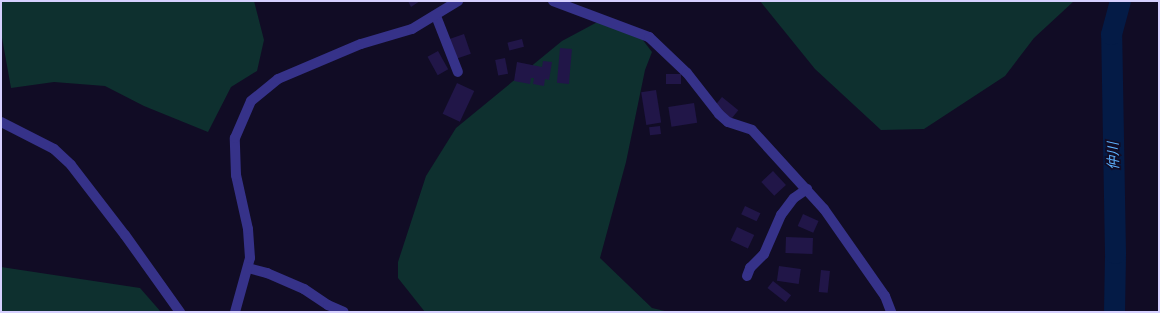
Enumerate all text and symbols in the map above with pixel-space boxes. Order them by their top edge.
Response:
water label: 仲川 [1104,142,1122,170]

